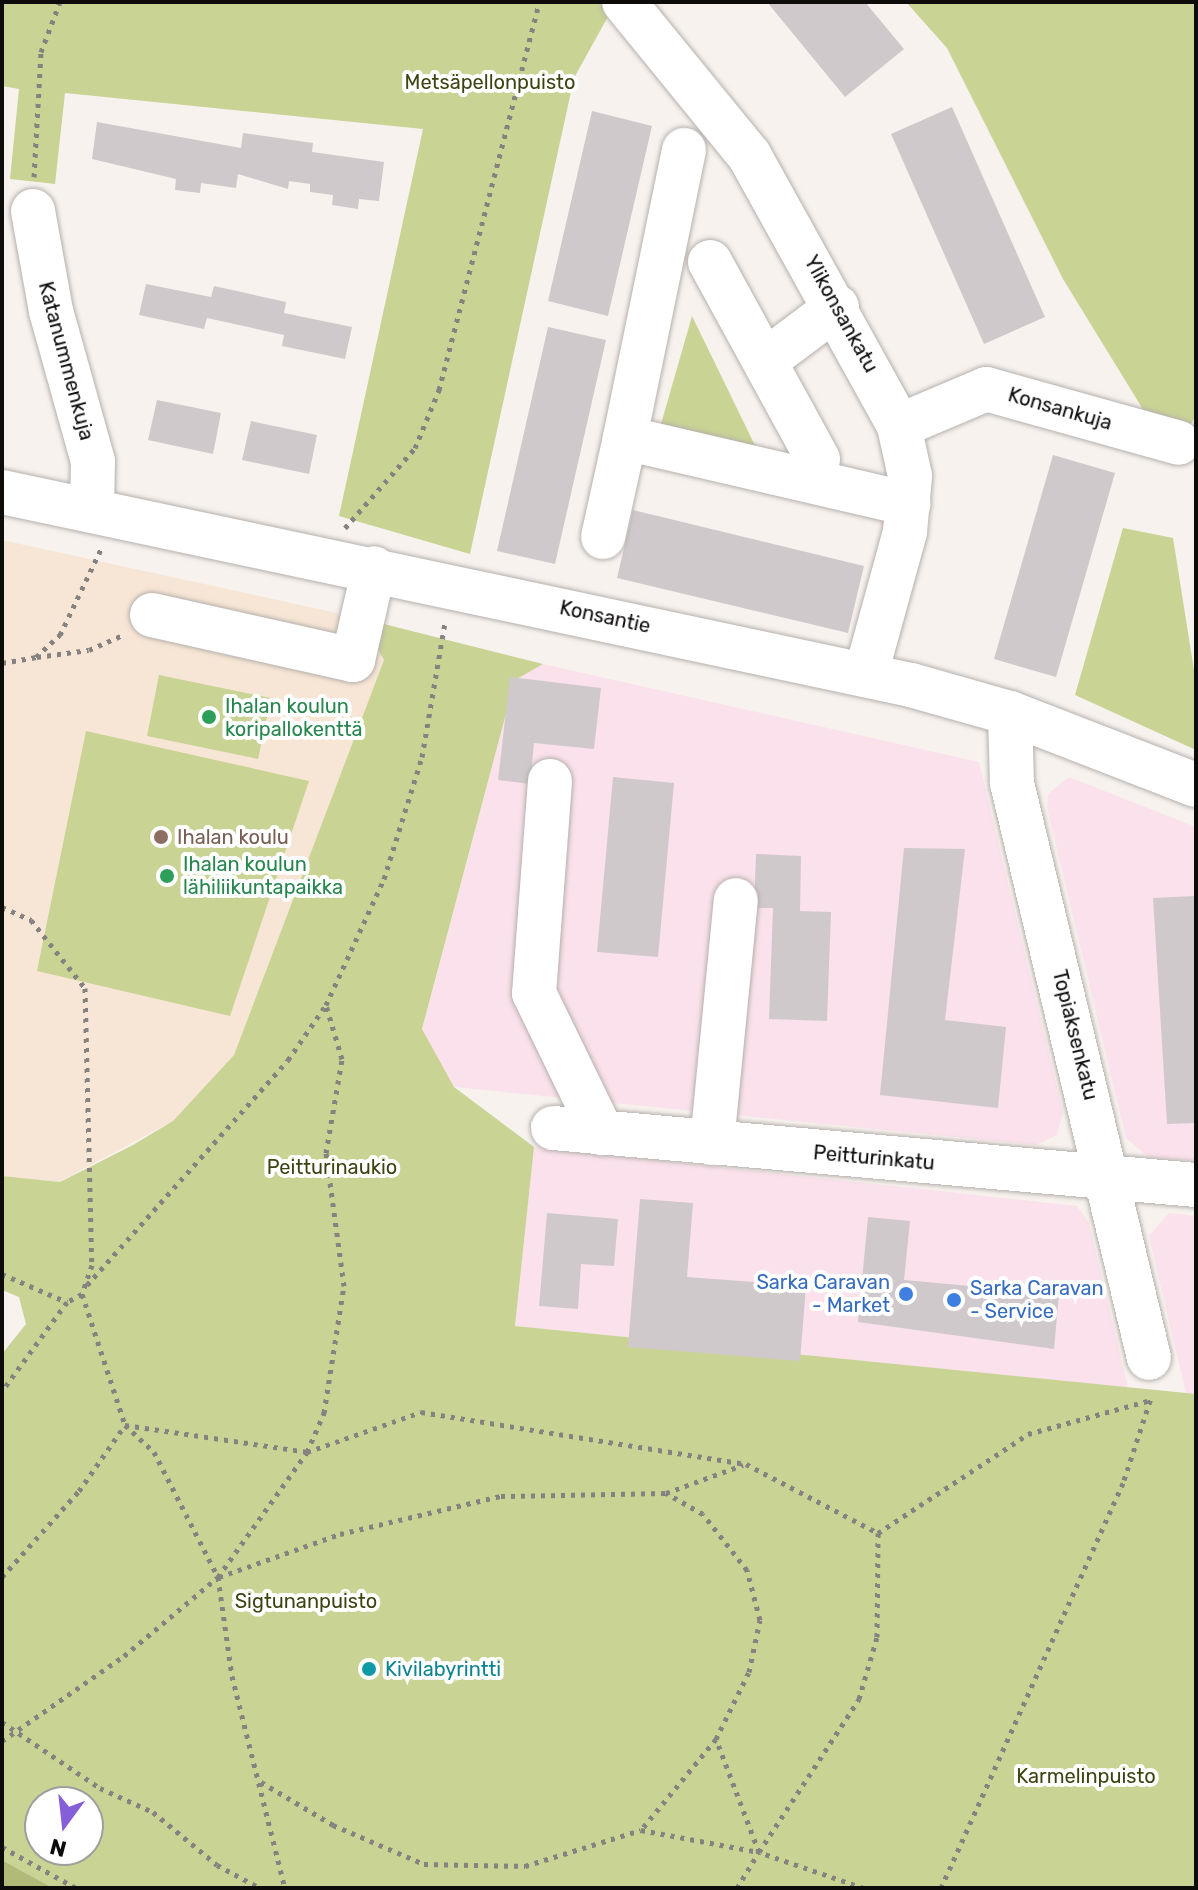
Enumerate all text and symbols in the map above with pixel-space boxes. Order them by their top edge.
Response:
park label: Metsäpellonpuisto [405,70,575,94]
street label: Ylikonsankatu [799,251,883,377]
street label: Katanummenkuja [33,279,99,443]
street label: Konsankuja [1005,383,1115,435]
street label: Konsantie [557,596,653,638]
place label: Ihalan koulun koripallokenttä [225,694,363,741]
marker: Ihalan koulun koripallokenttä [200,708,218,726]
place label: Ihalan koulu [177,825,289,849]
marker: Ihalan koulu [152,828,170,846]
place label: Ihalan koulun lähiliikuntapaikka [183,852,343,899]
marker: Ihalan koulun lähiliikuntapaikka [158,867,176,885]
street label: Topiaksenkatu [1047,967,1103,1103]
street label: Peitturinkatu [812,1141,936,1175]
park label: Peitturinaukio [267,1155,397,1179]
place label: Sarka Caravan - Market [756,1270,890,1317]
place label: Sarka Caravan - Service [970,1276,1104,1323]
marker: Sarka Caravan - Market [897,1285,915,1303]
marker: Sarka Caravan - Service [945,1291,963,1309]
park label: Sigtunanpuisto [235,1589,377,1613]
place label: Kivilabyrintti [385,1657,501,1681]
marker: Kivilabyrintti [360,1660,378,1678]
park label: Karmelinpuisto [1016,1764,1156,1788]
north arrow [24,1786,104,1866]
text: N [47,1833,69,1863]

